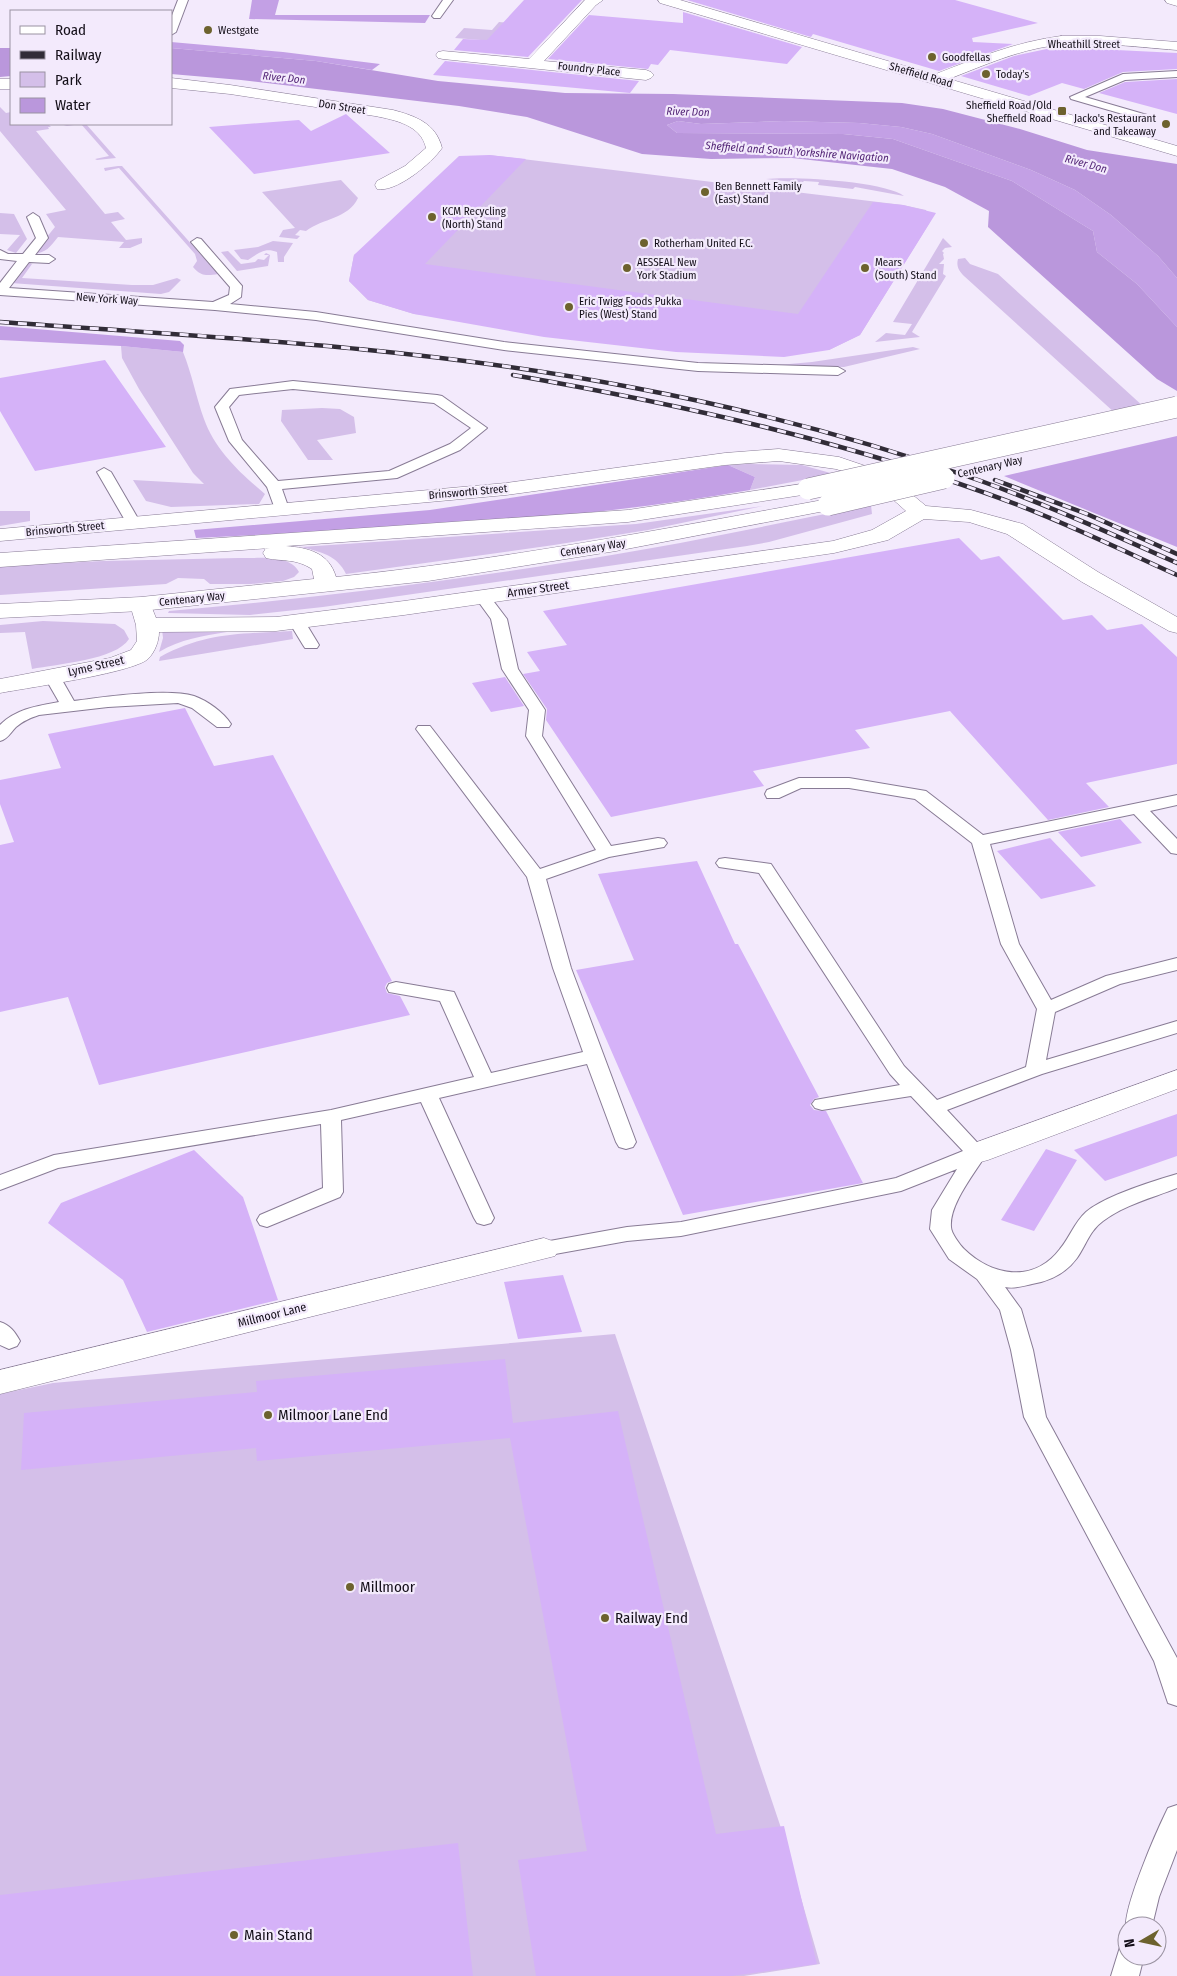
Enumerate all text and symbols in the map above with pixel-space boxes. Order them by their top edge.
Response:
legend [10,10,172,125]
text: Road [55,21,86,39]
marker: Westgate [202,24,214,36]
place label: Westgate [218,24,259,37]
street label: Wheathill Street [1048,38,1121,51]
text: Railway [55,46,102,64]
marker: Goodfellas [926,51,938,63]
place label: Goodfellas [942,51,991,64]
street label: Foundry Place [557,59,621,79]
street label: Sheffield Road [888,60,954,90]
marker: Today’s [980,68,992,80]
place label: Today’s [996,68,1030,81]
water label: River Don [262,69,306,87]
text: Park [55,71,82,89]
text: Water [55,96,91,114]
street label: Don Street [317,97,367,117]
place label: Sheffield Road/Old Sheffield Road [966,99,1052,125]
water label: River Don [666,105,710,119]
marker: Sheffield Road/Old Sheffield Road [1056,105,1068,117]
place label: Jacko's Restaurant and Takeaway [1074,112,1156,138]
marker: Jacko's Restaurant and Takeaway [1160,118,1172,130]
water label: Sheffield and South Yorkshire Navigation [704,139,889,165]
water label: River Don [1064,152,1109,176]
place label: Ben Bennett Family (East) Stand [715,180,802,206]
marker: Ben Bennett Family (East) Stand [699,186,711,198]
place label: KCM Recycling (North) Stand [442,205,507,231]
marker: KCM Recycling (North) Stand [426,211,438,223]
marker: Rotherham United F.C. [638,237,650,249]
place label: Rotherham United F.C. [654,237,753,250]
place label: AESSEAL New York Stadium [637,256,696,282]
place label: Mears (South) Stand [875,256,937,282]
marker: AESSEAL New York Stadium [621,262,633,274]
marker: Mears (South) Stand [859,262,871,274]
street label: New York Way [76,290,139,308]
place label: Eric Twigg Foods Pukka Pies (West) Stand [579,295,682,321]
marker: Eric Twigg Foods Pukka Pies (West) Stand [563,301,575,313]
street label: Centenary Way [956,453,1024,481]
street label: Brinsworth Street [428,482,508,502]
street label: Brinsworth Street [25,519,105,539]
street label: Centenary Way [559,536,627,560]
street label: Armer Street [506,578,570,600]
street label: Centenary Way [158,589,226,609]
street label: Lyme Street [66,653,126,679]
street label: Millmoor Lane [236,1300,308,1330]
place label: Milmoor Lane End [278,1406,388,1424]
marker: Milmoor Lane End [262,1409,274,1421]
place label: Millmoor [360,1578,416,1596]
marker: Millmoor [344,1581,356,1593]
place label: Railway End [615,1609,688,1627]
marker: Railway End [599,1612,611,1624]
north arrow [1117,1916,1167,1966]
place label: Main Stand [244,1926,313,1944]
marker: Main Stand [228,1929,240,1941]
text: N [1121,1937,1139,1948]

